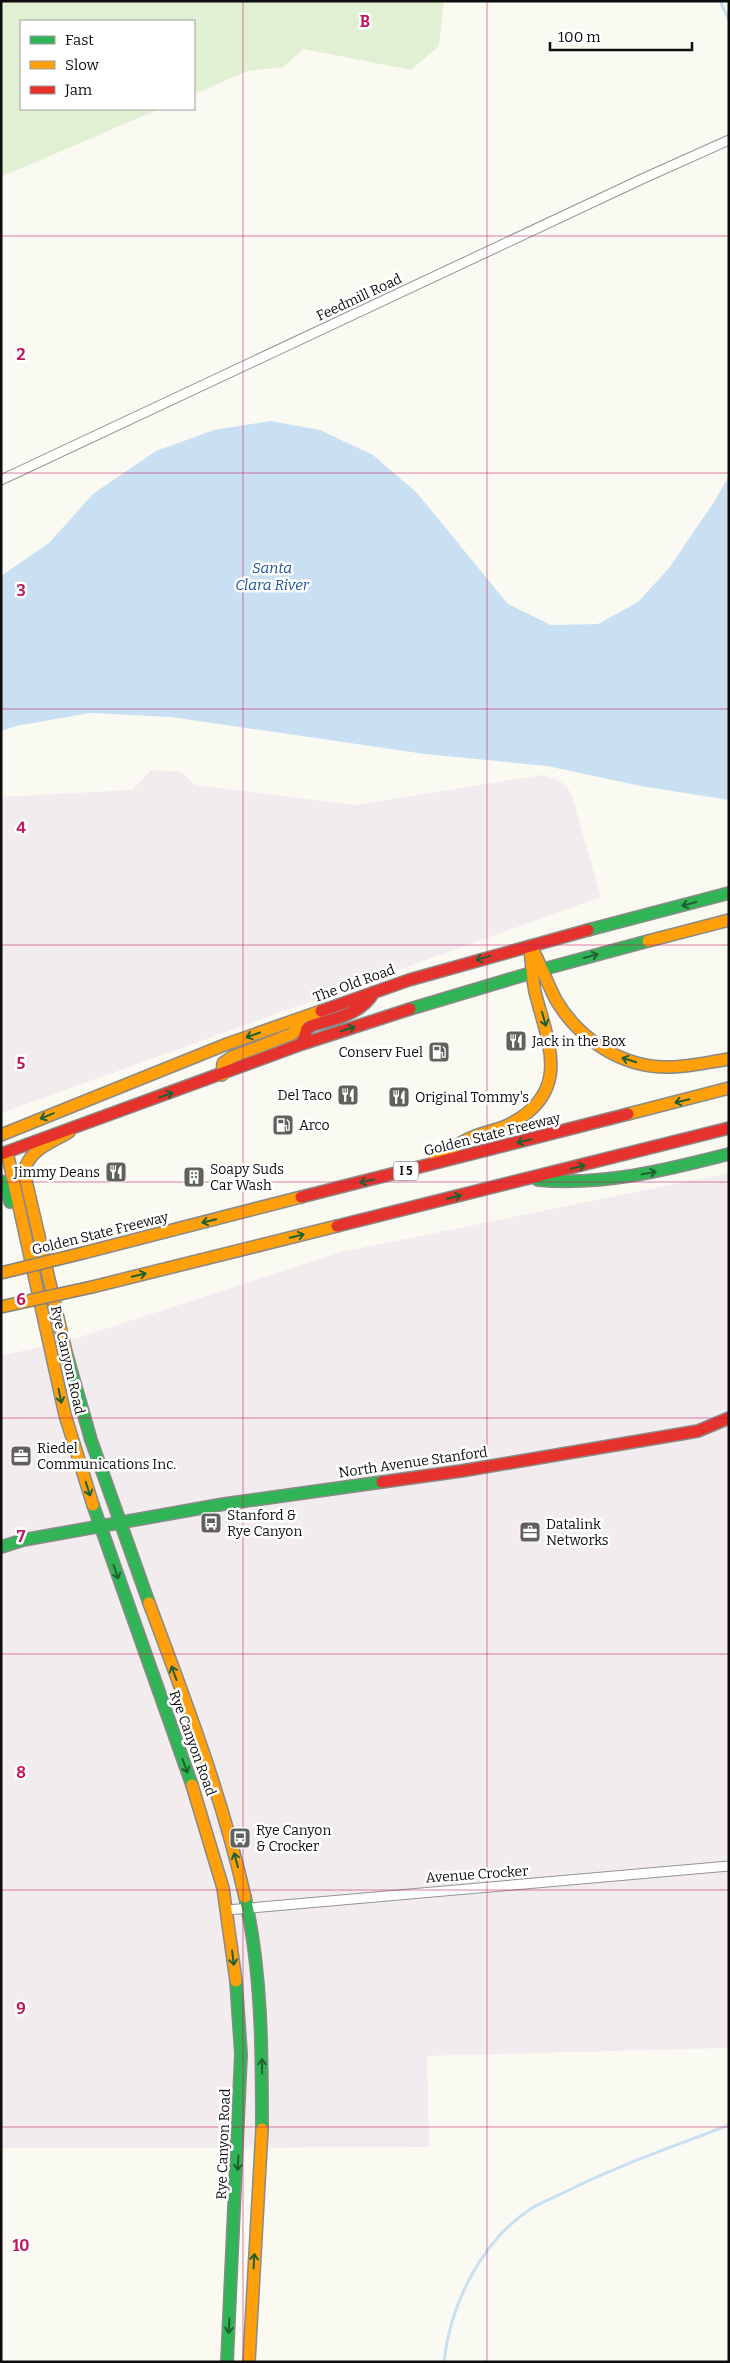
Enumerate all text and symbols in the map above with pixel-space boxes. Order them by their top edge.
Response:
text: B [360,12,370,31]
legend [20,20,195,110]
scale bar [550,20,692,52]
text: 100 m [558,28,601,46]
text: Fast [65,31,94,49]
text: Slow [65,56,100,74]
text: Jam [64,81,93,99]
street label: Feedmill Road [314,270,405,325]
text: 2 [16,345,26,364]
water label: Santa Clara River [235,559,310,594]
text: 3 [16,581,26,600]
text: 4 [16,818,26,837]
one-way arrow [681,900,697,909]
one-way arrow [582,951,598,960]
one-way arrow [476,954,492,963]
street label: The Old Road [311,961,397,1006]
one-way arrow [540,1011,550,1027]
one-way arrow [340,1024,355,1033]
restaurant icon: Jack in the Box [504,1029,528,1053]
one-way arrow [245,1031,261,1040]
place label: Jack in the Box [531,1033,626,1050]
fuel station icon: Conserv Fuel [427,1040,451,1064]
place label: Conserv Fuel [339,1044,423,1061]
text: 5 [17,1054,26,1073]
one-way arrow [621,1055,637,1064]
restaurant icon: Del Taco [336,1083,360,1107]
restaurant icon: Original Tommy's [387,1085,411,1109]
place label: Del Taco [278,1087,332,1104]
place label: Original Tommy's [415,1089,529,1106]
one-way arrow [158,1090,174,1099]
one-way arrow [674,1096,690,1106]
street label: Golden State Freeway [422,1109,563,1160]
one-way arrow [40,1112,55,1122]
fuel station icon: Arco [271,1113,295,1137]
place label: Arco [299,1117,329,1134]
one-way arrow [517,1137,533,1146]
restaurant icon: Jimmy Deans [104,1160,128,1184]
place label: Soapy Suds Car Wash [210,1161,284,1194]
one-way arrow [570,1161,586,1171]
road number: I 5 [394,1162,418,1180]
place label: Jimmy Deans [13,1164,100,1181]
building icon: Soapy Suds Car Wash [182,1165,206,1189]
one-way arrow [641,1167,657,1177]
one-way arrow [359,1177,375,1186]
one-way arrow [446,1192,462,1202]
street label: Golden State Freeway [30,1208,171,1259]
one-way arrow [202,1217,218,1226]
one-way arrow [288,1231,304,1240]
one-way arrow [130,1270,146,1279]
text: 6 [16,1290,26,1309]
street label: Rye Canyon Road [47,1304,88,1416]
one-way arrow [56,1387,65,1403]
place label: Riedel Communications Inc. [37,1440,176,1473]
office icon: Riedel Communications Inc. [9,1444,33,1468]
street label: North Avenue Stanford [338,1444,489,1481]
one-way arrow [84,1481,94,1497]
place label: Stanford & Rye Canyon [227,1507,302,1540]
bus stop icon: Stanford & Rye Canyon [199,1511,223,1535]
place label: Datalink Networks [546,1516,609,1549]
office icon: Datalink Networks [518,1520,542,1544]
text: 7 [17,1527,26,1546]
one-way arrow [112,1564,121,1580]
one-way arrow [169,1666,178,1681]
street label: Rye Canyon Road [166,1688,219,1798]
one-way arrow [180,1758,190,1774]
text: 8 [16,1763,26,1782]
place label: Rye Canyon & Crocker [256,1822,331,1855]
bus stop icon: Rye Canyon & Crocker [228,1826,252,1850]
one-way arrow [231,1853,241,1869]
street label: Avenue Crocker [425,1862,529,1887]
one-way arrow [228,1950,238,1966]
text: 9 [16,1999,26,2018]
one-way arrow [257,2058,267,2074]
street label: Rye Canyon Road [213,2088,234,2200]
one-way arrow [233,2155,242,2171]
text: 10 [12,2236,30,2255]
one-way arrow [250,2253,259,2269]
one-way arrow [224,2317,234,2333]

